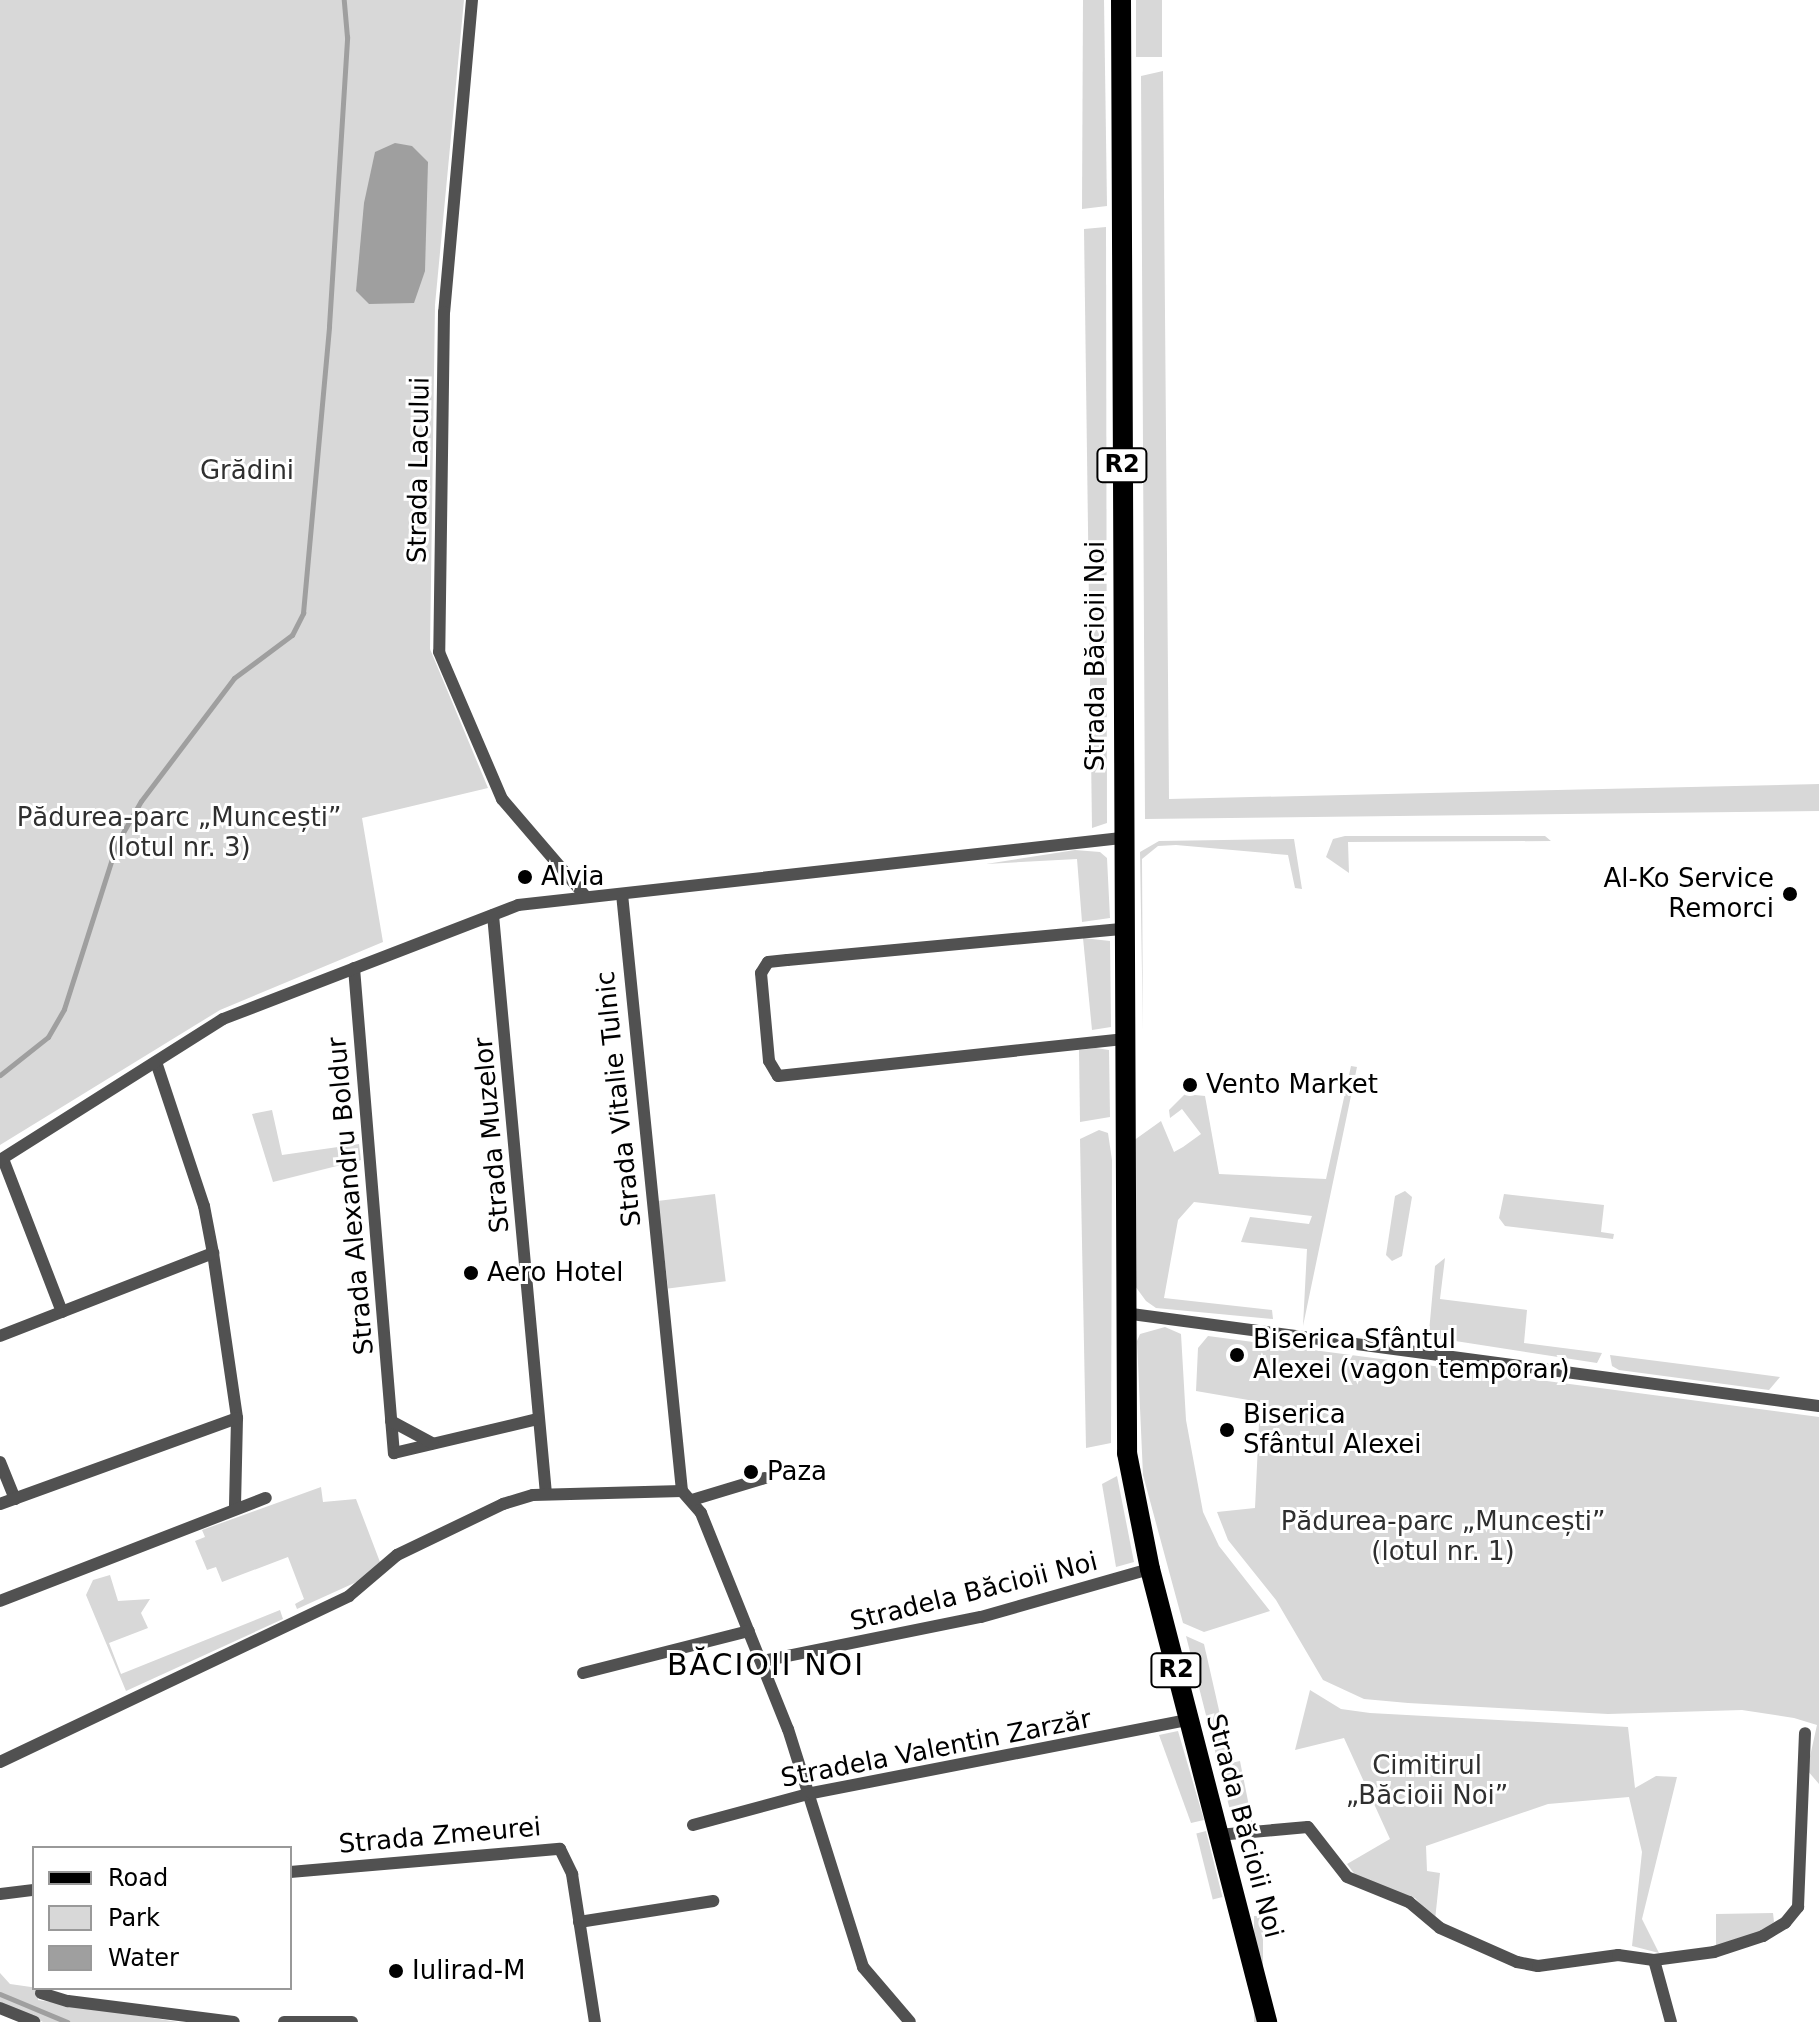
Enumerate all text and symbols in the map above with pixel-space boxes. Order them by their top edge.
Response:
street label: Strada Lacului [402,377,436,563]
road number: R2 [1096,445,1148,485]
park label: Grădini [200,455,294,487]
street label: Strada Băcioii Noi [1080,541,1112,771]
park label: Pădurea-parc „Muncești” (lotul nr. 3) [17,802,341,864]
place label: Alvia [541,861,605,893]
place label: Al-Ko Service Remorci [1604,863,1774,924]
marker: Alvia [516,868,534,886]
marker: Al-Ko Service Remorci [1781,885,1799,903]
street label: Strada Vitalie Tulnic [590,970,648,1228]
street label: Strada Alexandru Boldur [322,1036,380,1356]
street label: Strada Muzelor [468,1036,516,1234]
place label: Vento Market [1206,1069,1378,1101]
marker: Vento Market [1181,1076,1199,1094]
place label: Aero Hotel [487,1257,623,1289]
marker: Aero Hotel [462,1264,480,1282]
place label: Biserica Sfântul Alexei (vagon temporar) [1253,1324,1570,1386]
marker: Biserica Sfântul Alexei (vagon temporar) [1228,1346,1246,1364]
place label: Biserica Sfântul Alexei [1243,1399,1422,1460]
marker: Biserica Sfântul Alexei [1218,1421,1236,1439]
place label: Paza [767,1456,827,1488]
marker: Paza [742,1463,760,1481]
park label: Pădurea-parc „Muncești” (lotul nr. 1) [1281,1506,1605,1568]
street label: Stradela Băcioii Noi [847,1546,1101,1638]
district label: BĂCIOII NOI [667,1647,865,1683]
road number: R2 [1150,1650,1202,1690]
street label: Stradela Valentin Zarzăr [778,1704,1094,1794]
street label: Strada Băcioii Noi [1199,1711,1289,1941]
park label: Cimitirul „Băcioii Noi” [1346,1750,1508,1812]
street label: Strada Zmeurei [338,1812,542,1860]
legend [32,1846,292,1990]
text: Road [108,1864,168,1892]
text: Park [108,1904,160,1932]
text: Water [108,1944,179,1972]
place label: Iulirad-M [412,1955,526,1987]
marker: Iulirad-M [387,1962,405,1980]

